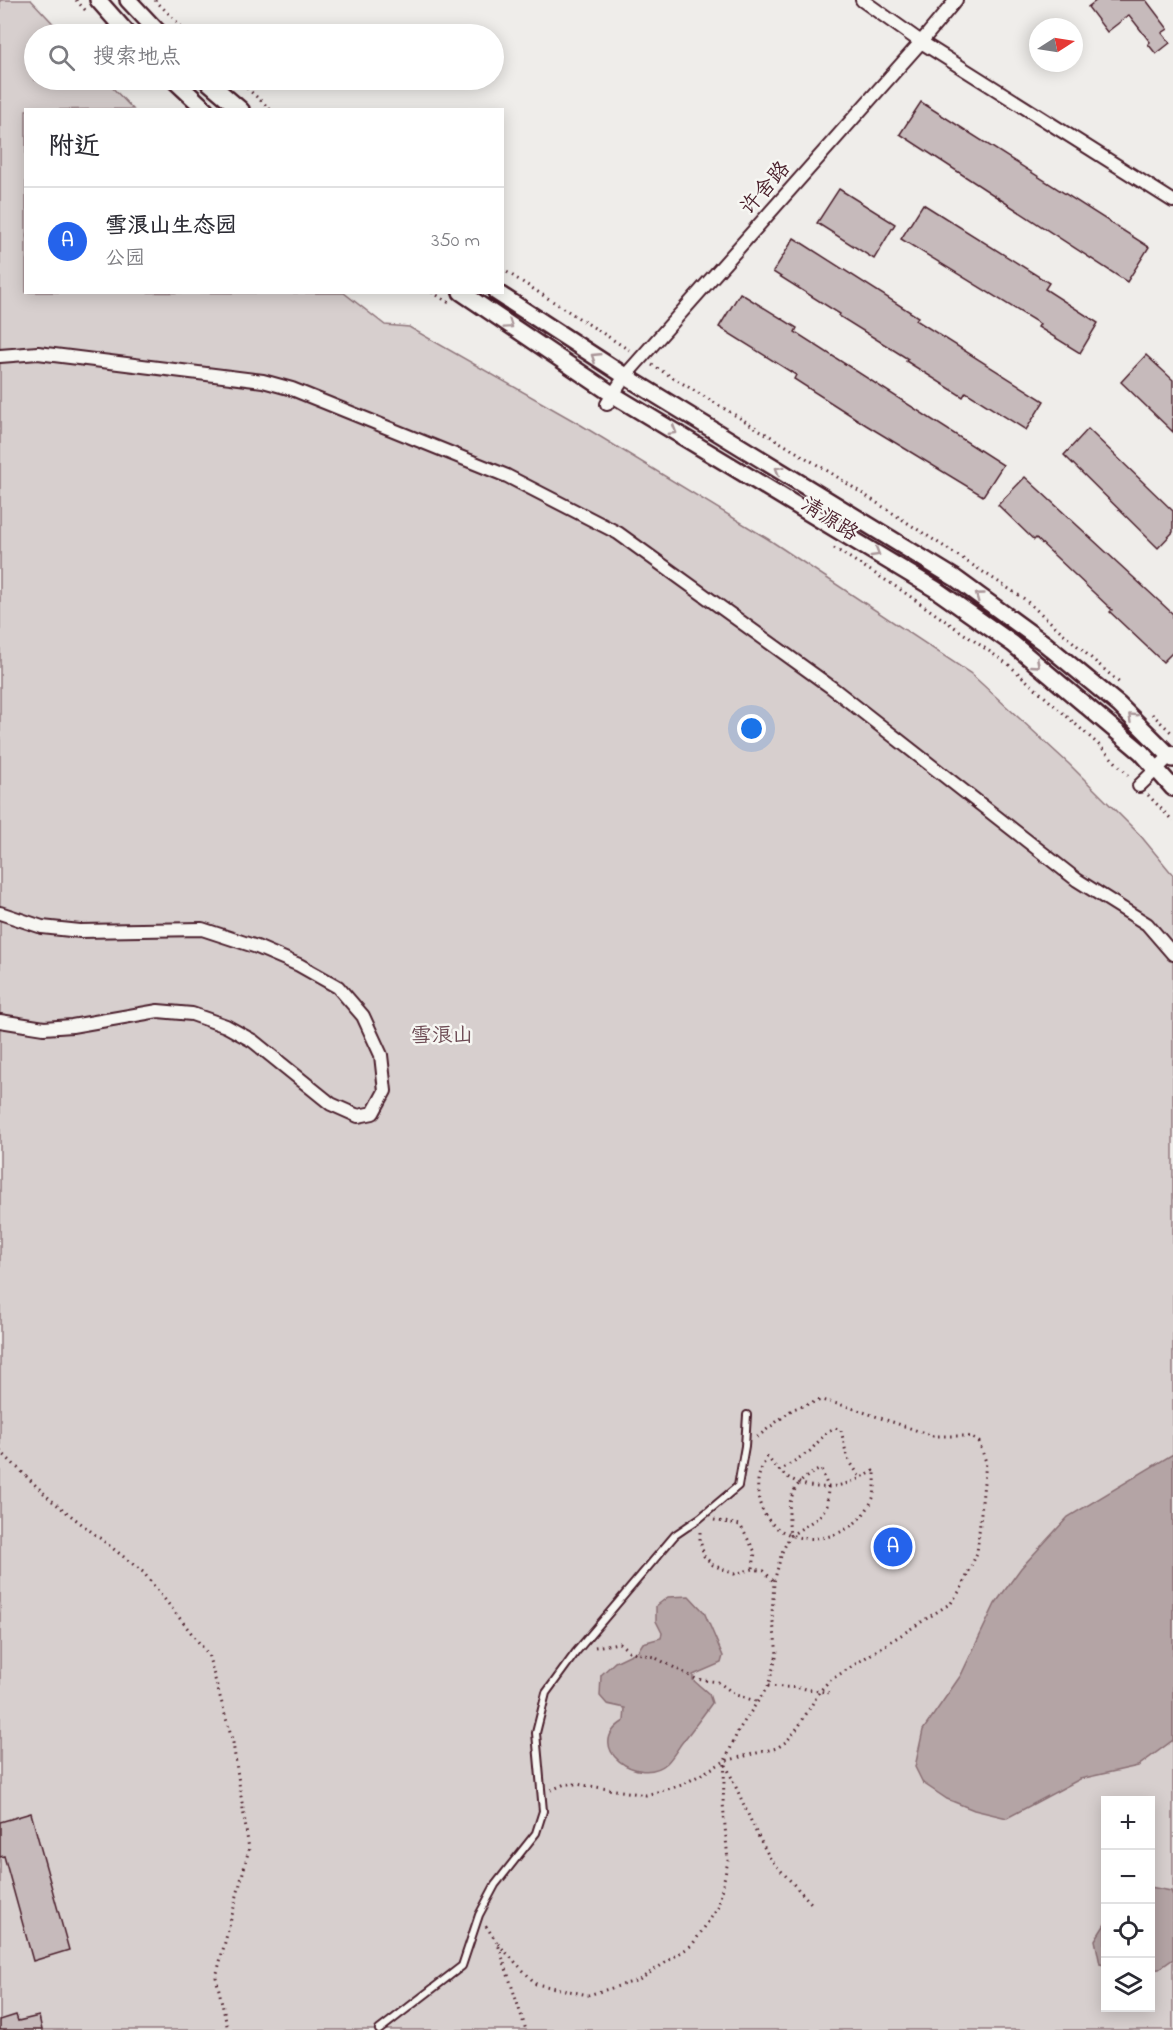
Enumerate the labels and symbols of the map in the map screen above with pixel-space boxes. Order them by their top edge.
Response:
north arrow [1029,18,1083,72]
street label: 许舍路 [734,155,798,223]
one-way arrow [503,318,514,329]
one-way arrow [591,352,601,364]
one-way arrow [667,423,677,435]
one-way arrow [774,467,785,478]
street label: 清源路 [794,491,864,549]
one-way arrow [870,546,880,558]
one-way arrow [975,592,986,603]
one-way arrow [1029,657,1040,668]
your location [737,714,766,743]
one-way arrow [1128,714,1139,725]
park label: 雪浪山 [411,1022,474,1052]
pin: A [874,1524,912,1570]

